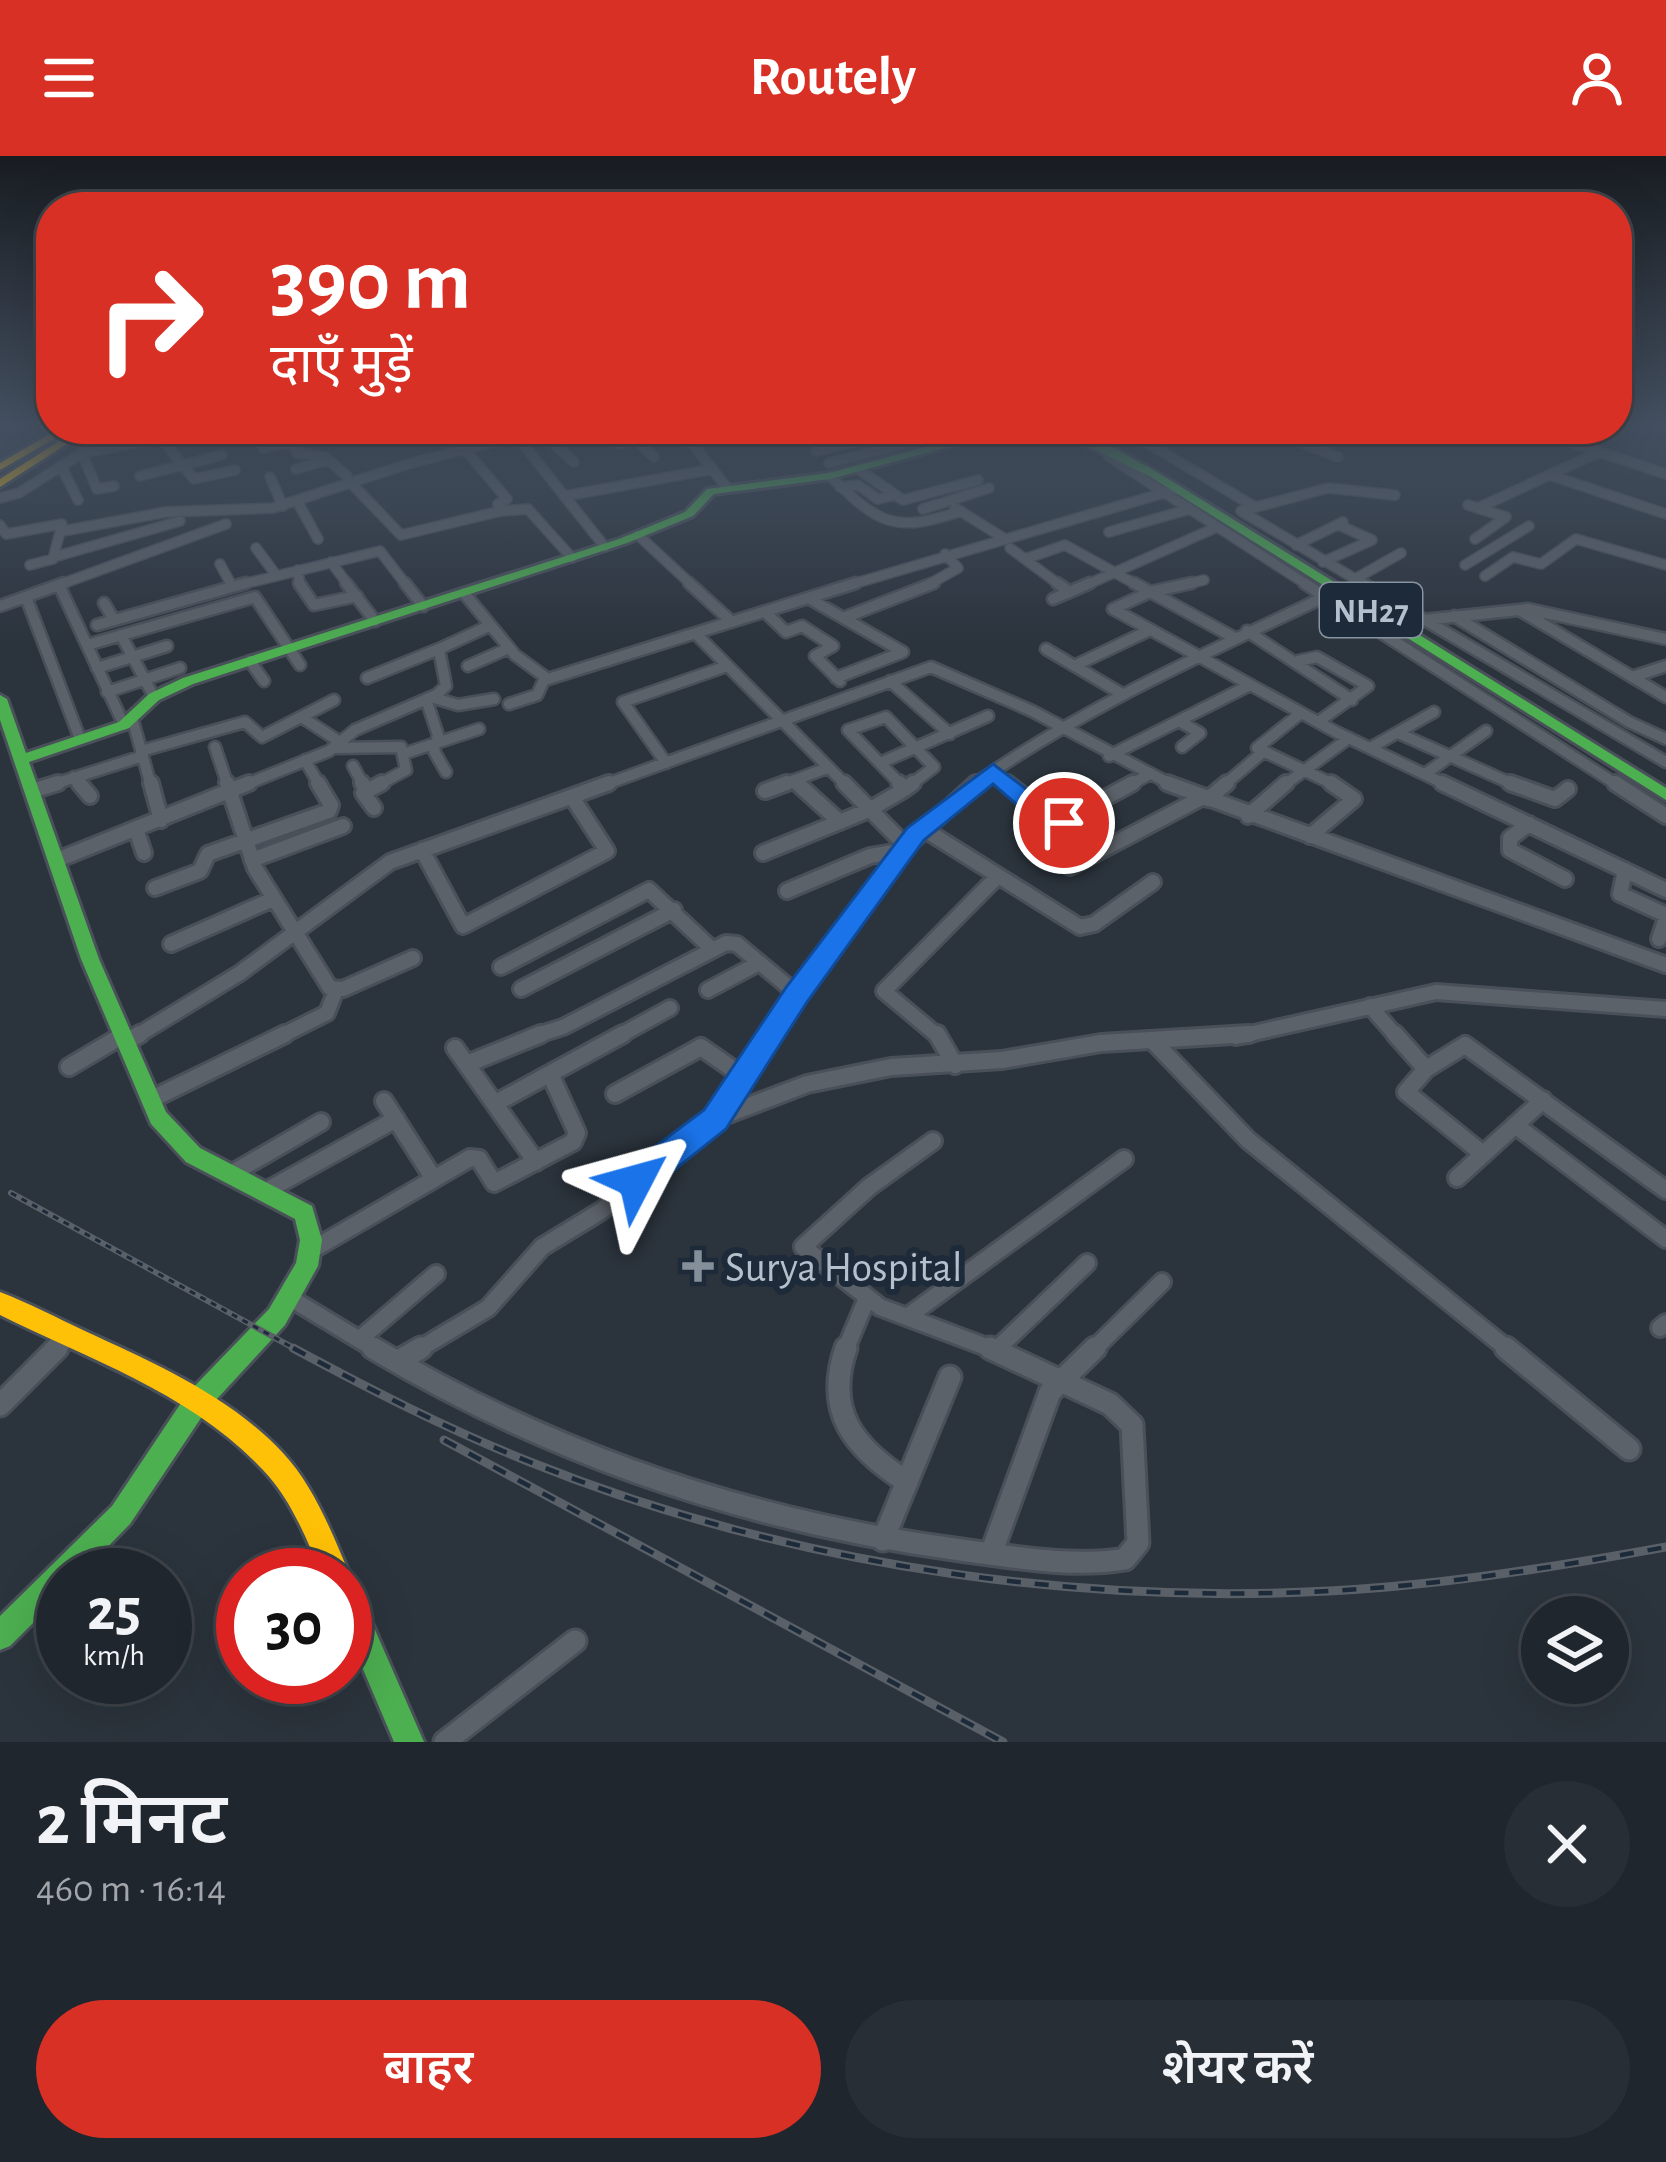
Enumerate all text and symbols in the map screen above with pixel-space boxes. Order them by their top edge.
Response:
icon: menu [36,45,102,111]
icon: person [1564,45,1630,111]
text: Routely [750,51,916,105]
icon: right [72,240,228,396]
text: 390 m [270,241,471,325]
text: दाएँ मुड़ें [270,339,413,393]
road number: NH27 [1320,583,1422,637]
pin [1013,772,1115,874]
icon: arrive [1031,790,1097,856]
position arrow [573,1118,699,1244]
place label: Surya Hospital [725,1247,962,1289]
marker: Surya Hospital [682,1250,714,1282]
speed limit sign: 30 [216,1548,372,1704]
text: 25 [87,1581,141,1641]
map controls [1521,1596,1629,1704]
button: layers [1521,1596,1629,1704]
text: km/h [83,1641,145,1671]
button: close [1504,1781,1630,1907]
text: 2 मिनट [36,1785,227,1857]
text: 460 m · 16:14 [36,1870,226,1909]
button: बाहर [36,2000,821,2138]
button: शेयर करें [845,2000,1630,2138]

